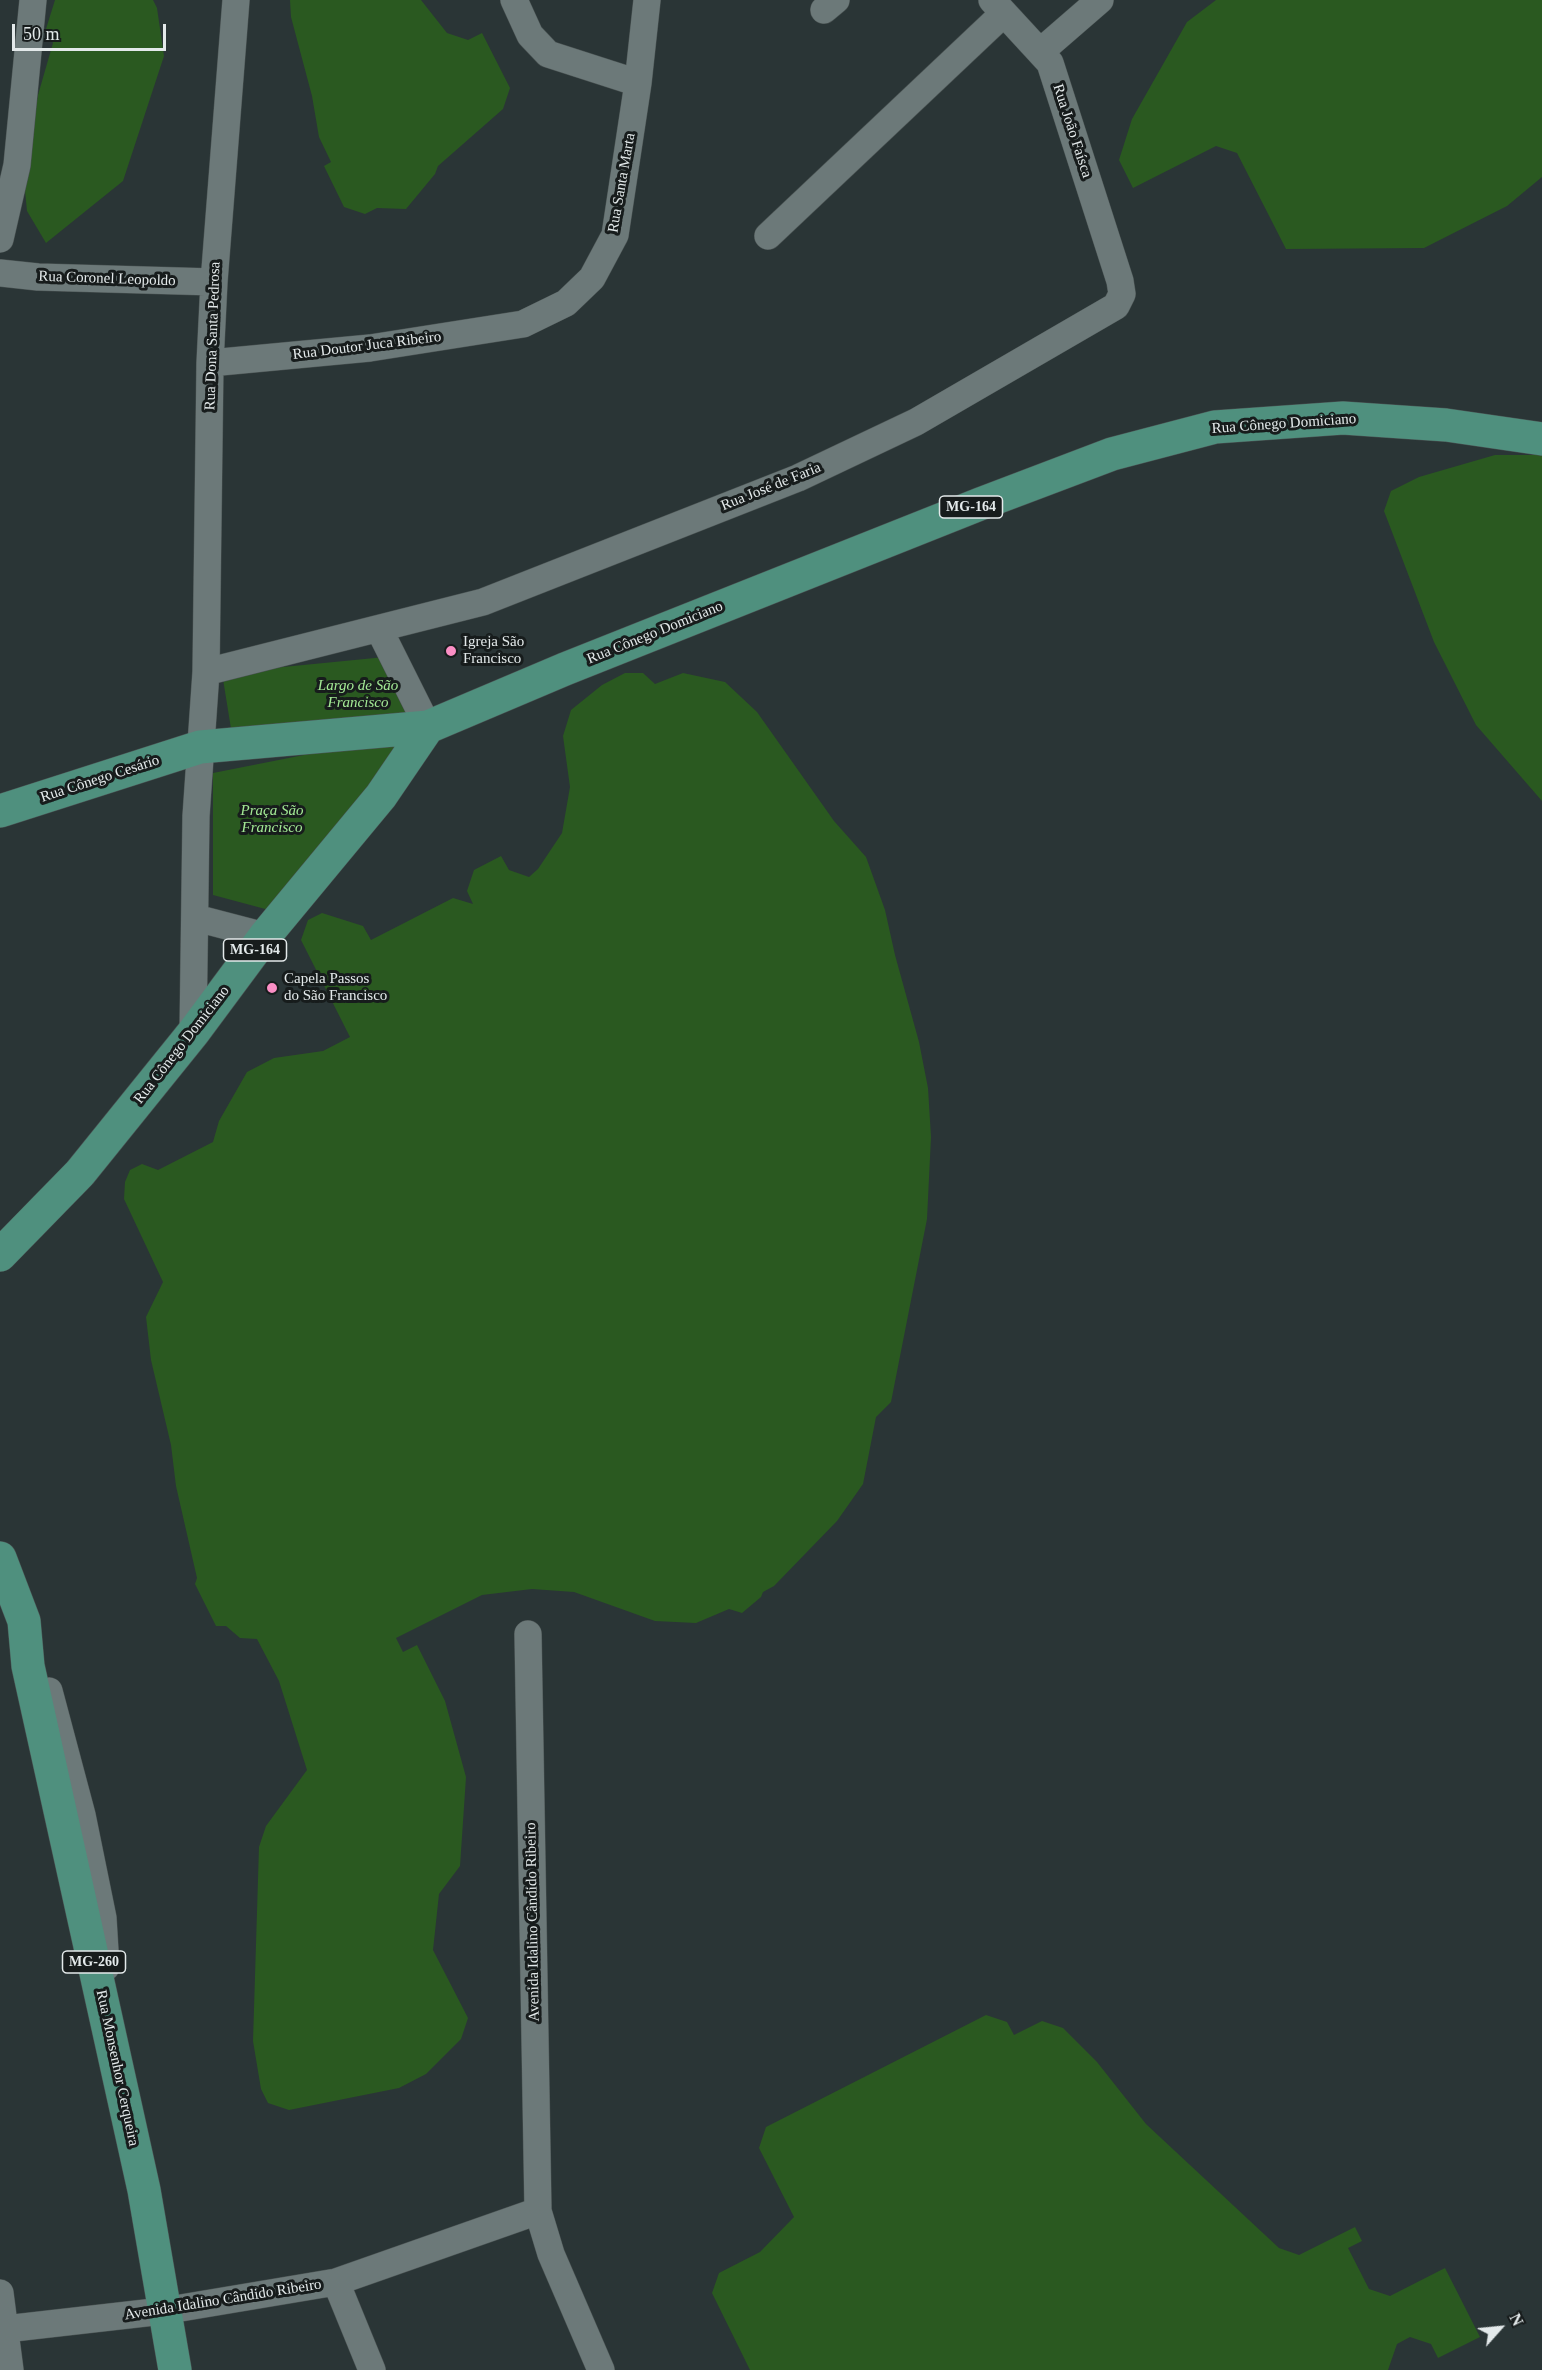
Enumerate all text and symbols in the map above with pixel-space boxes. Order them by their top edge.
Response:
scale bar [15,12,170,50]
text: 50 m [23,24,60,44]
street label: Rua João Faísca [1048,82,1096,180]
street label: Rua Santa Marta [604,132,640,234]
street label: Rua Dona Santa Pedrosa [201,261,225,411]
street label: Rua Coronel Leopoldo [38,268,176,290]
street label: Rua Doutor Juca Ribeiro [292,328,442,364]
street label: Rua Cônego Domiciano [1211,410,1357,438]
street label: Rua José de Faria [718,459,824,515]
road number: MG-164 [940,496,1002,518]
street label: Rua Cônego Domiciano [584,598,726,668]
place label: Igreja São Francisco [463,633,524,668]
marker: Igreja São Francisco [444,644,458,658]
park label: Largo de São Francisco [318,677,398,712]
street label: Rua Cônego Cesário [38,751,162,807]
park label: Praça São Francisco [241,802,303,837]
road number: MG-164 [224,939,286,961]
place label: Capela Passos do São Francisco [284,970,387,1005]
marker: Capela Passos do São Francisco [265,981,279,995]
street label: Rua Cônego Domiciano [130,982,234,1108]
street label: Avenida Idalino Cândido Ribeiro [522,1822,544,2022]
road number: MG-260 [62,1951,125,1973]
street label: Rua Monsenhor Cerqueira [92,1988,142,2148]
street label: Avenida Idalino Cândido Ribeiro [123,2276,323,2324]
north arrow [1470,2298,1530,2358]
text: N [1506,2311,1527,2329]

